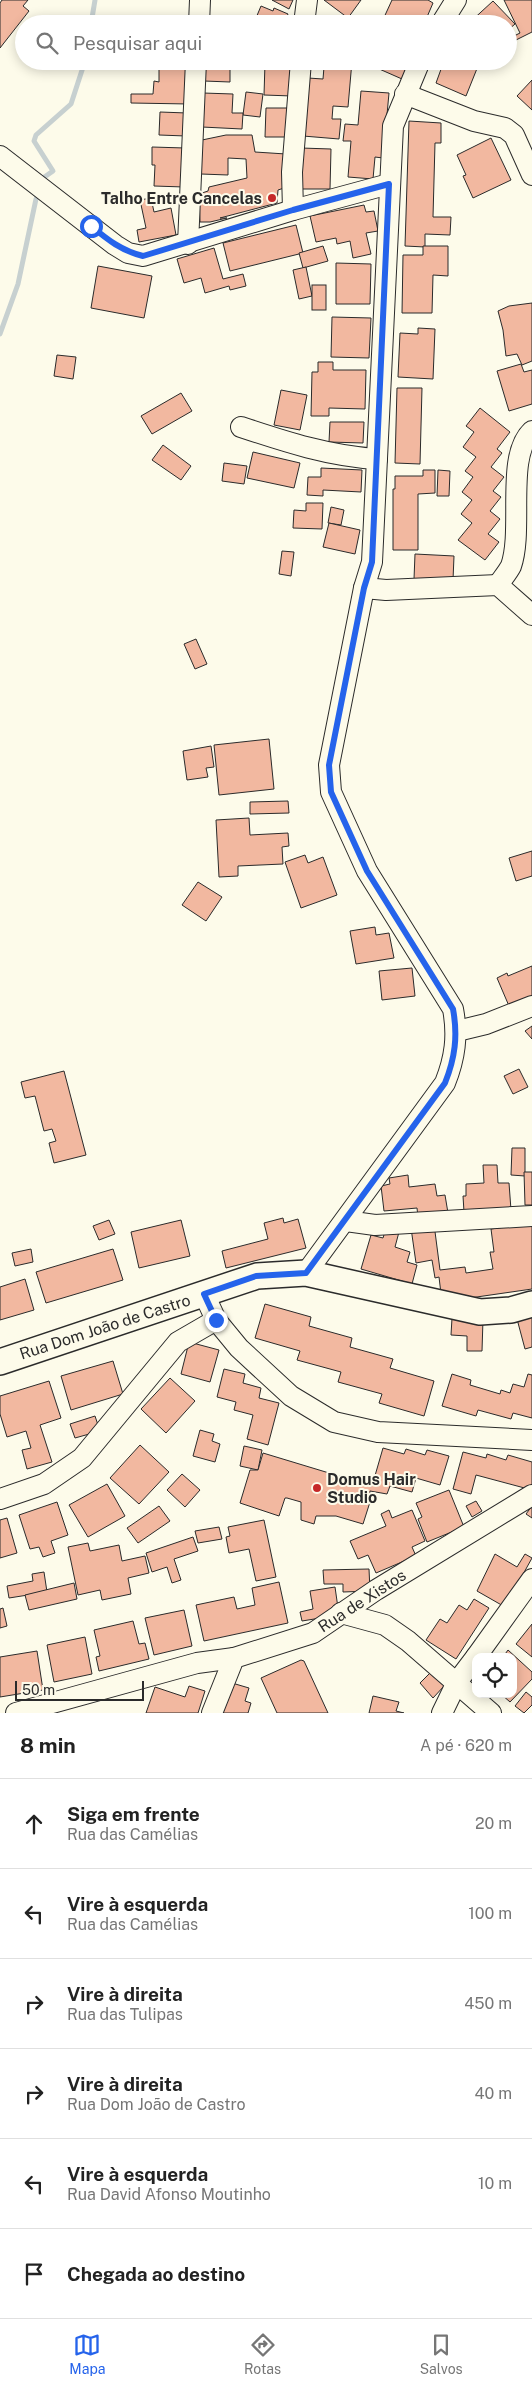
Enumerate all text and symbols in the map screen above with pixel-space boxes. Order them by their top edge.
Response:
search box [15,15,517,70]
icon: search [33,29,61,57]
text: Pesquisar aqui [73,32,202,54]
place label: Talho Entre Cancelas [101,189,262,208]
marker: Talho Entre Cancelas [266,192,278,204]
route start [80,215,103,238]
street label: Rua Dom João de Castro [17,1290,193,1364]
route end [205,1309,228,1332]
place label: Domus Hair Studio [327,1470,416,1507]
marker: Domus Hair Studio [311,1482,323,1494]
street label: Rua de Xistos [315,1566,409,1636]
map controls [472,1653,517,1698]
button: locate [472,1653,517,1698]
scale bar [15,1678,144,1701]
text: 50 m [22,1682,55,1698]
text: 8 min [20,1733,76,1758]
text: A pé · 620 m [420,1736,512,1755]
text: Siga em frente [67,1803,200,1825]
icon: ahead [20,1810,48,1838]
text: 20 m [475,1814,512,1833]
text: Rua das Camélias [67,1825,198,1844]
text: Vire à esquerda [67,1893,208,1915]
icon: left [20,1900,48,1928]
text: 100 m [468,1904,512,1923]
text: Rua das Camélias [67,1915,198,1934]
text: Vire à direita [67,1983,183,2005]
icon: right [20,1990,48,2018]
text: 450 m [464,1994,512,2013]
text: Rua das Tulipas [67,2005,183,2024]
text: Vire à direita [67,2073,183,2095]
icon: right [20,2080,48,2108]
text: 40 m [474,2084,512,2103]
text: Rua Dom João de Castro [67,2095,246,2114]
text: Vire à esquerda [67,2163,208,2185]
icon: left [20,2170,48,2198]
text: 10 m [478,2174,512,2193]
text: Rua David Afonso Moutinho [67,2185,271,2204]
icon: arrive [20,2260,48,2288]
text: Chegada ao destino [67,2263,245,2285]
tab: Mapa [69,2331,105,2377]
tab: Rotas [244,2331,281,2377]
tab: Salvos [420,2331,463,2377]

